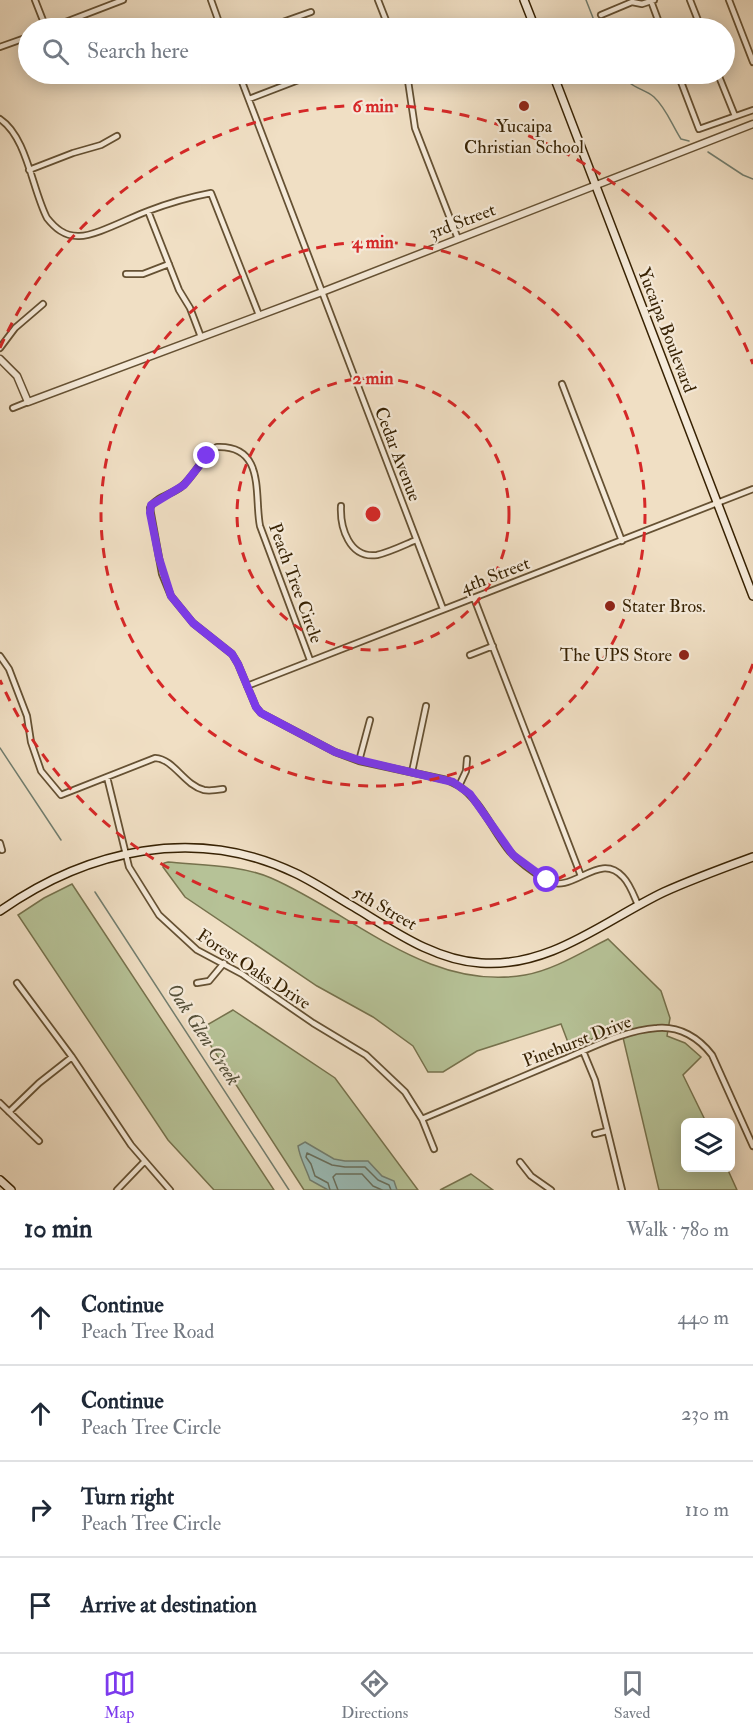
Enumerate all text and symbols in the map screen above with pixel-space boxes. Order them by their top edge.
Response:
search box [18,18,735,84]
icon: search [39,35,72,68]
text: Search here [87,37,189,65]
text: 6 min [353,95,394,118]
marker: Yucaipa Christian School [517,99,531,113]
place label: Yucaipa Christian School [464,115,584,159]
street label: 3rd Street [426,198,499,245]
text: 4 min [351,231,394,254]
street label: Yucaipa Boulevard [632,264,701,396]
text: 2 min [353,367,394,390]
street label: Cedar Avenue [369,404,426,505]
route end [193,442,219,468]
centre of rings [363,504,383,524]
street label: Peach Tree Circle [263,520,328,647]
street label: 4th Street [457,552,533,599]
place label: Stater Bros. [622,595,706,618]
marker: Stater Bros. [603,599,617,613]
place label: The UPS Store [560,644,672,667]
marker: The UPS Store [677,648,691,662]
route start [533,866,559,892]
street label: 5th Street [349,881,421,936]
street label: Forest Oaks Drive [192,924,315,1015]
water label: Oak Glen Creek [161,978,246,1090]
street label: Pinehurst Drive [520,1010,635,1073]
map controls [681,1118,735,1172]
button: layers [681,1118,735,1172]
text: 10 min [24,1213,92,1245]
text: Walk · 780 m [627,1217,729,1242]
text: Continue [81,1291,164,1319]
icon: ahead [24,1301,57,1334]
text: 440 m [677,1305,729,1330]
text: Peach Tree Road [81,1319,214,1344]
text: Continue [81,1387,164,1415]
icon: ahead [24,1397,57,1430]
text: 230 m [681,1401,729,1426]
text: Peach Tree Circle [81,1415,221,1440]
text: Turn right [81,1483,174,1511]
icon: right [24,1493,57,1526]
text: 110 m [685,1497,729,1522]
text: Peach Tree Circle [81,1511,221,1536]
icon: arrive [24,1589,57,1622]
text: Arrive at destination [81,1591,257,1619]
tab: Map [103,1667,136,1723]
tab: Directions [341,1667,408,1723]
tab: Saved [614,1667,650,1723]

